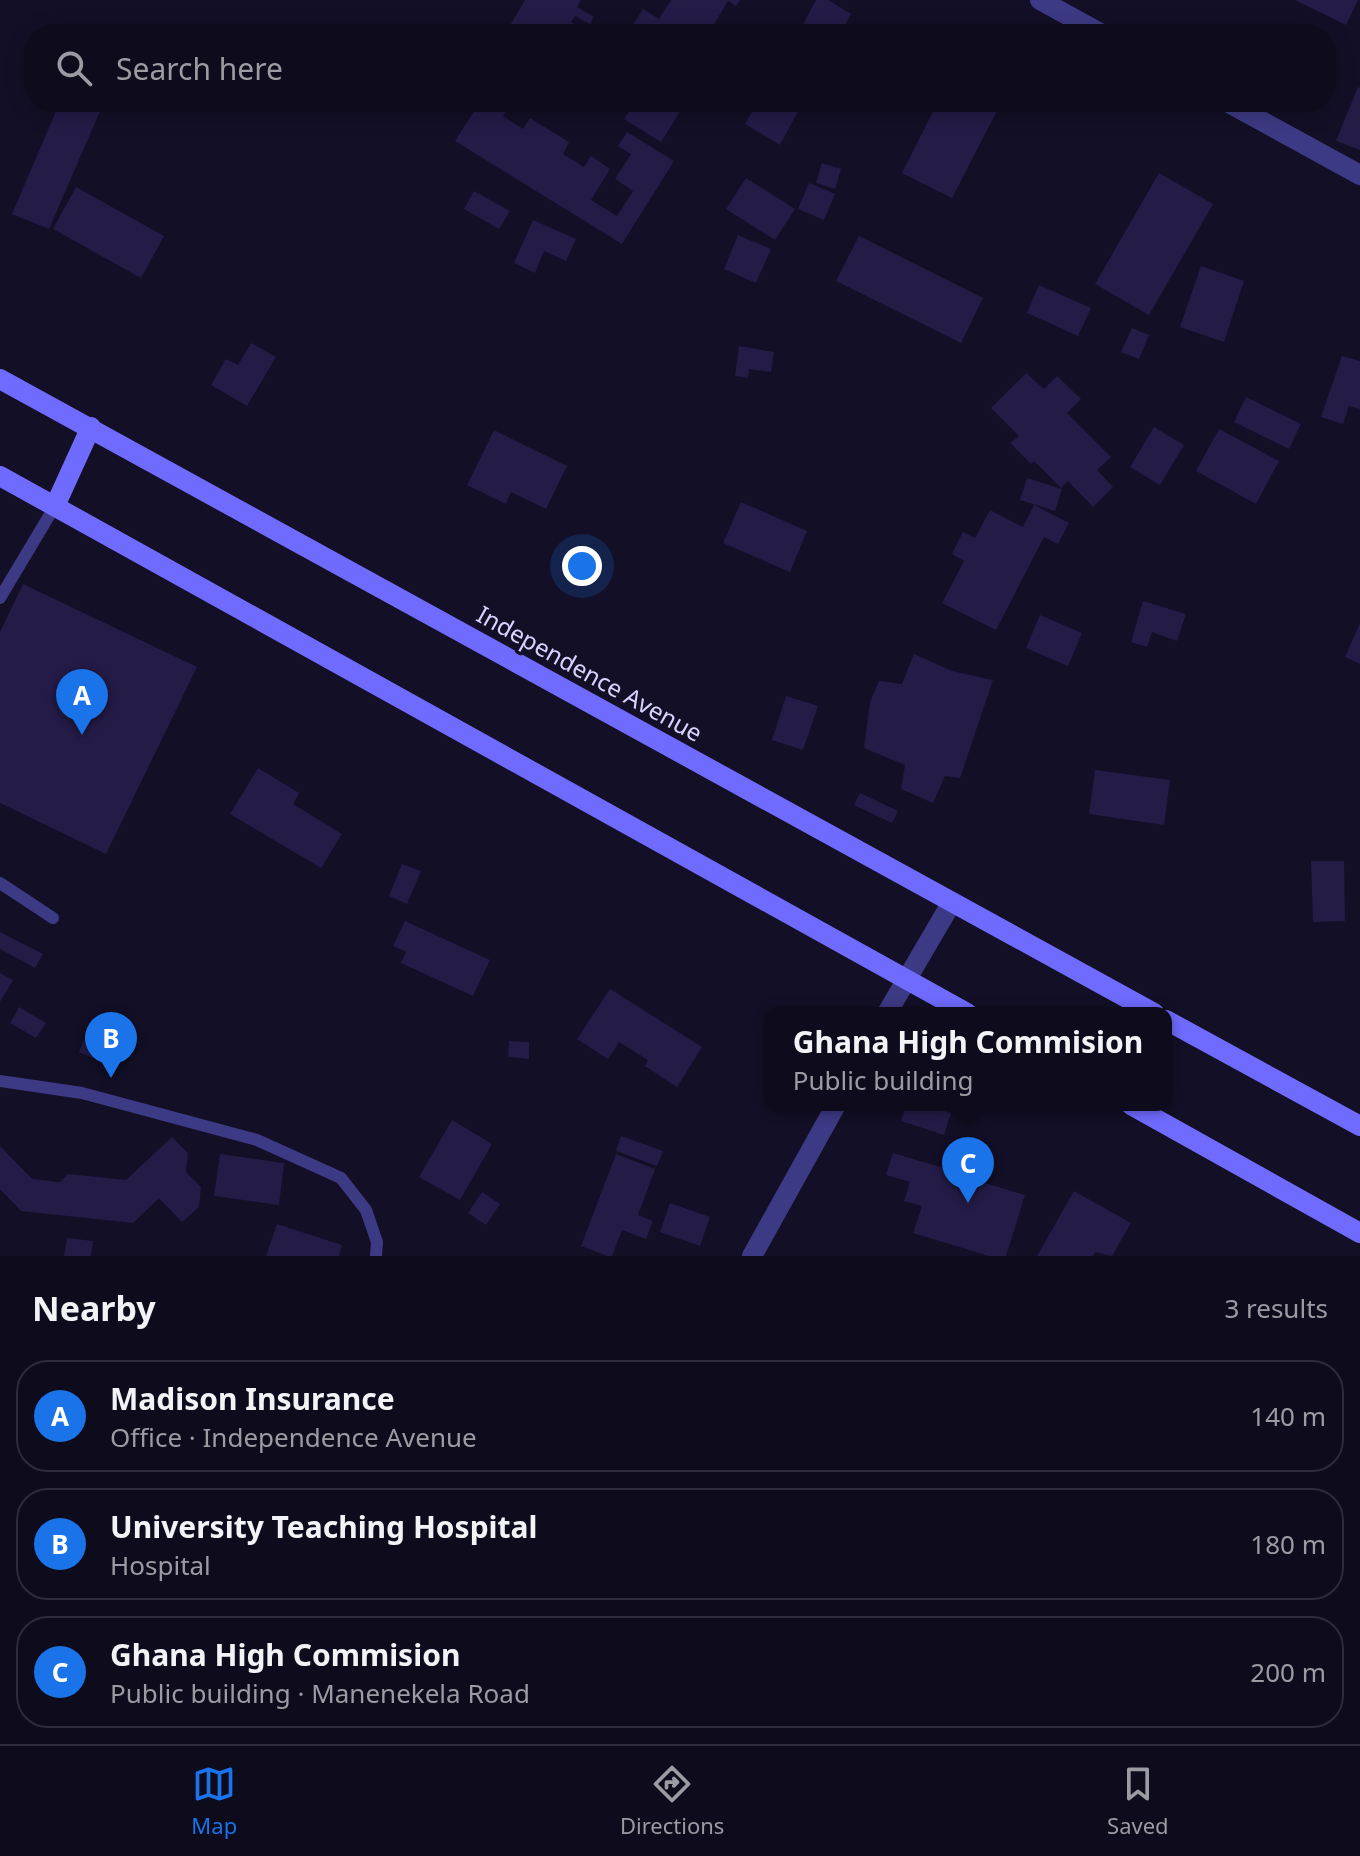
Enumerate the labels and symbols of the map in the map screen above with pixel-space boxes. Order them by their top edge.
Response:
your location [562,546,602,586]
street label: Independence Avenue [471,597,709,749]
pin: A [56,669,108,735]
pin: B [85,1012,137,1078]
pin: C [942,1137,994,1203]

